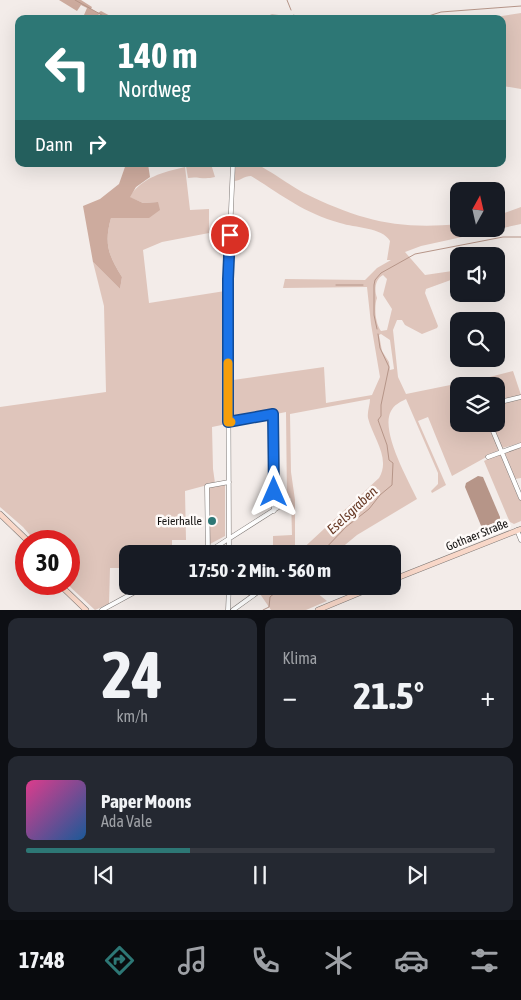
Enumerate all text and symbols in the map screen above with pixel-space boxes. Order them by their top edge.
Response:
icon: left [35,35,100,100]
text: 140 m [118,35,197,75]
text: Nordweg [118,76,191,102]
icon: right [83,130,111,158]
text: Dann [35,133,73,155]
north arrow [450,182,505,238]
map controls [450,182,505,432]
pin [209,214,251,256]
icon: arrive [216,221,244,249]
button: sound [450,247,505,302]
button: search [450,312,505,367]
button: layers [450,377,505,432]
position arrow [247,465,299,517]
water label: Eselsgraben [324,483,380,537]
place label: Feierhalle [157,514,202,528]
marker: Feierhalle [206,515,218,527]
street label: Gothaer Straße [444,516,510,554]
speed limit sign: 30 [15,530,80,595]
text: 17:50 · 2 Min. · 560 m [189,559,331,581]
text: 24 [102,637,163,712]
text: Klima [283,649,317,667]
text: 21.5° [353,674,424,717]
text: − [283,680,297,712]
text: + [480,680,495,712]
text: km/h [116,707,148,725]
text: Paper Moons [101,790,191,812]
text: Ada Vale [101,812,152,830]
icon: previous [90,861,118,889]
icon: pause [246,861,274,889]
icon: next [403,861,431,889]
icon: directions [102,943,137,978]
icon: music [175,943,210,978]
icon: phone [248,943,283,978]
icon: climate [321,943,356,978]
icon: car [394,943,429,978]
icon: filters [467,943,502,978]
text: 17:48 [19,947,64,973]

